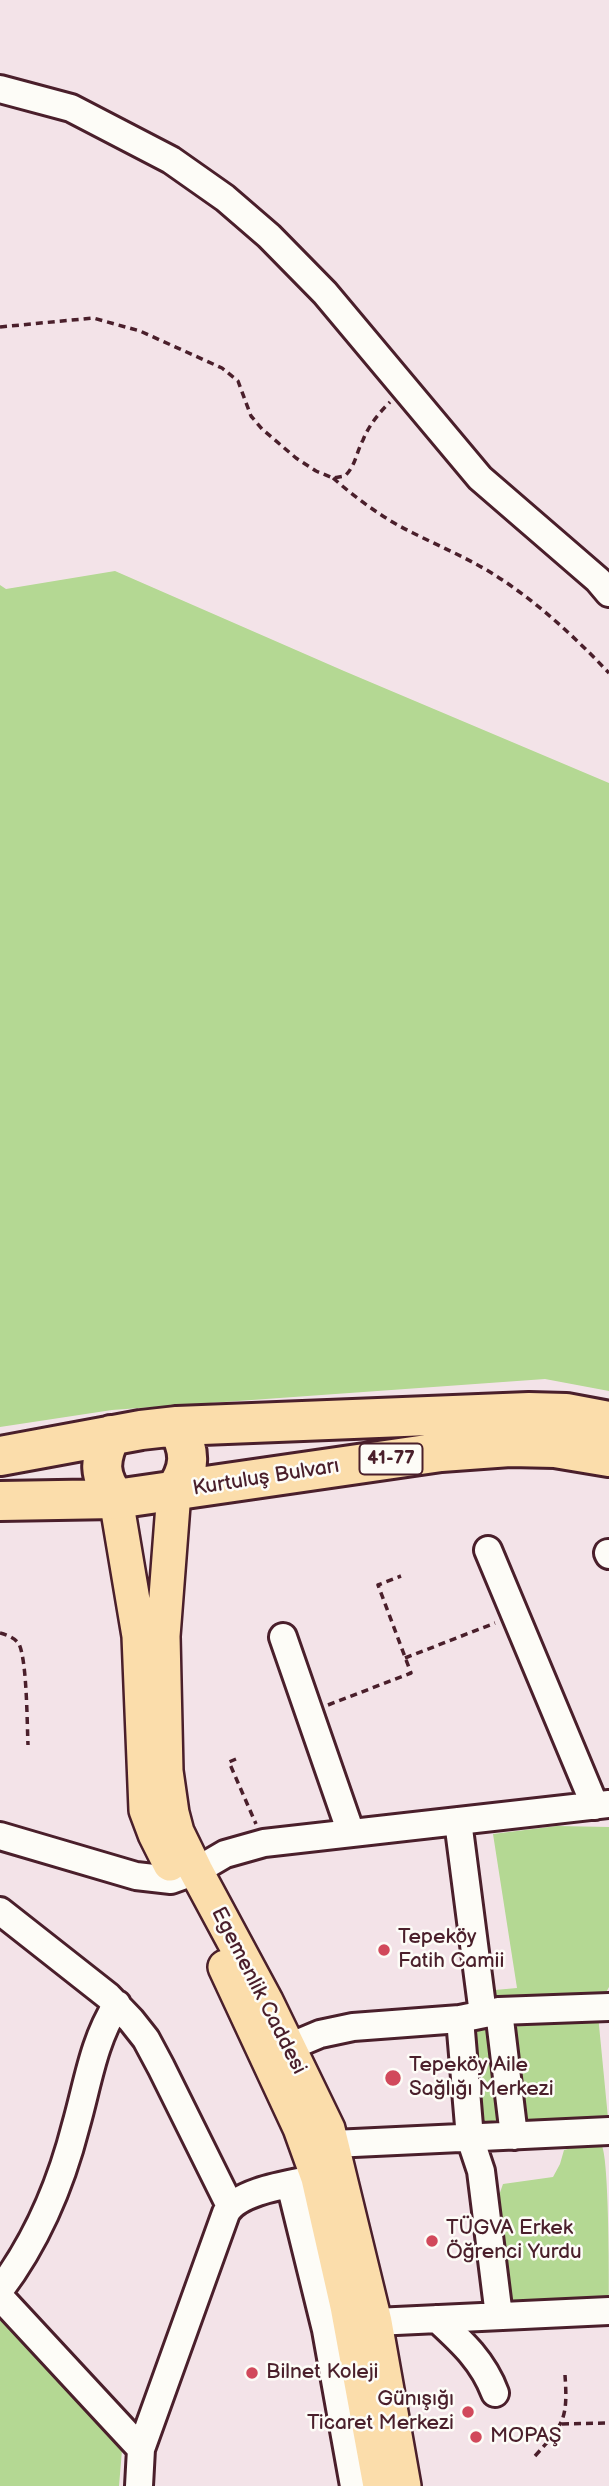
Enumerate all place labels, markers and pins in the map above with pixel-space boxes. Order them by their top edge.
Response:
place label: Tepeköy Fatih Camii [398,1925,504,1975]
marker: Tepeköy Fatih Camii [376,1942,392,1958]
place label: Tepeköy Aile Sağlığı Merkezi [409,2053,554,2103]
marker: Tepeköy Aile Sağlığı Merkezi [383,2068,403,2088]
place label: TÜGVA Erkek Öğrenci Yurdu [446,2216,582,2266]
marker: TÜGVA Erkek Öğrenci Yurdu [424,2233,440,2249]
place label: Bilnet Koleji [266,2360,379,2386]
marker: Bilnet Koleji [244,2365,260,2381]
place label: Günışığı Ticaret Merkezi [307,2387,454,2437]
marker: Günışığı Ticaret Merkezi [460,2404,476,2420]
place label: MOPAŞ [490,2424,561,2450]
marker: MOPAŞ [468,2429,484,2445]

